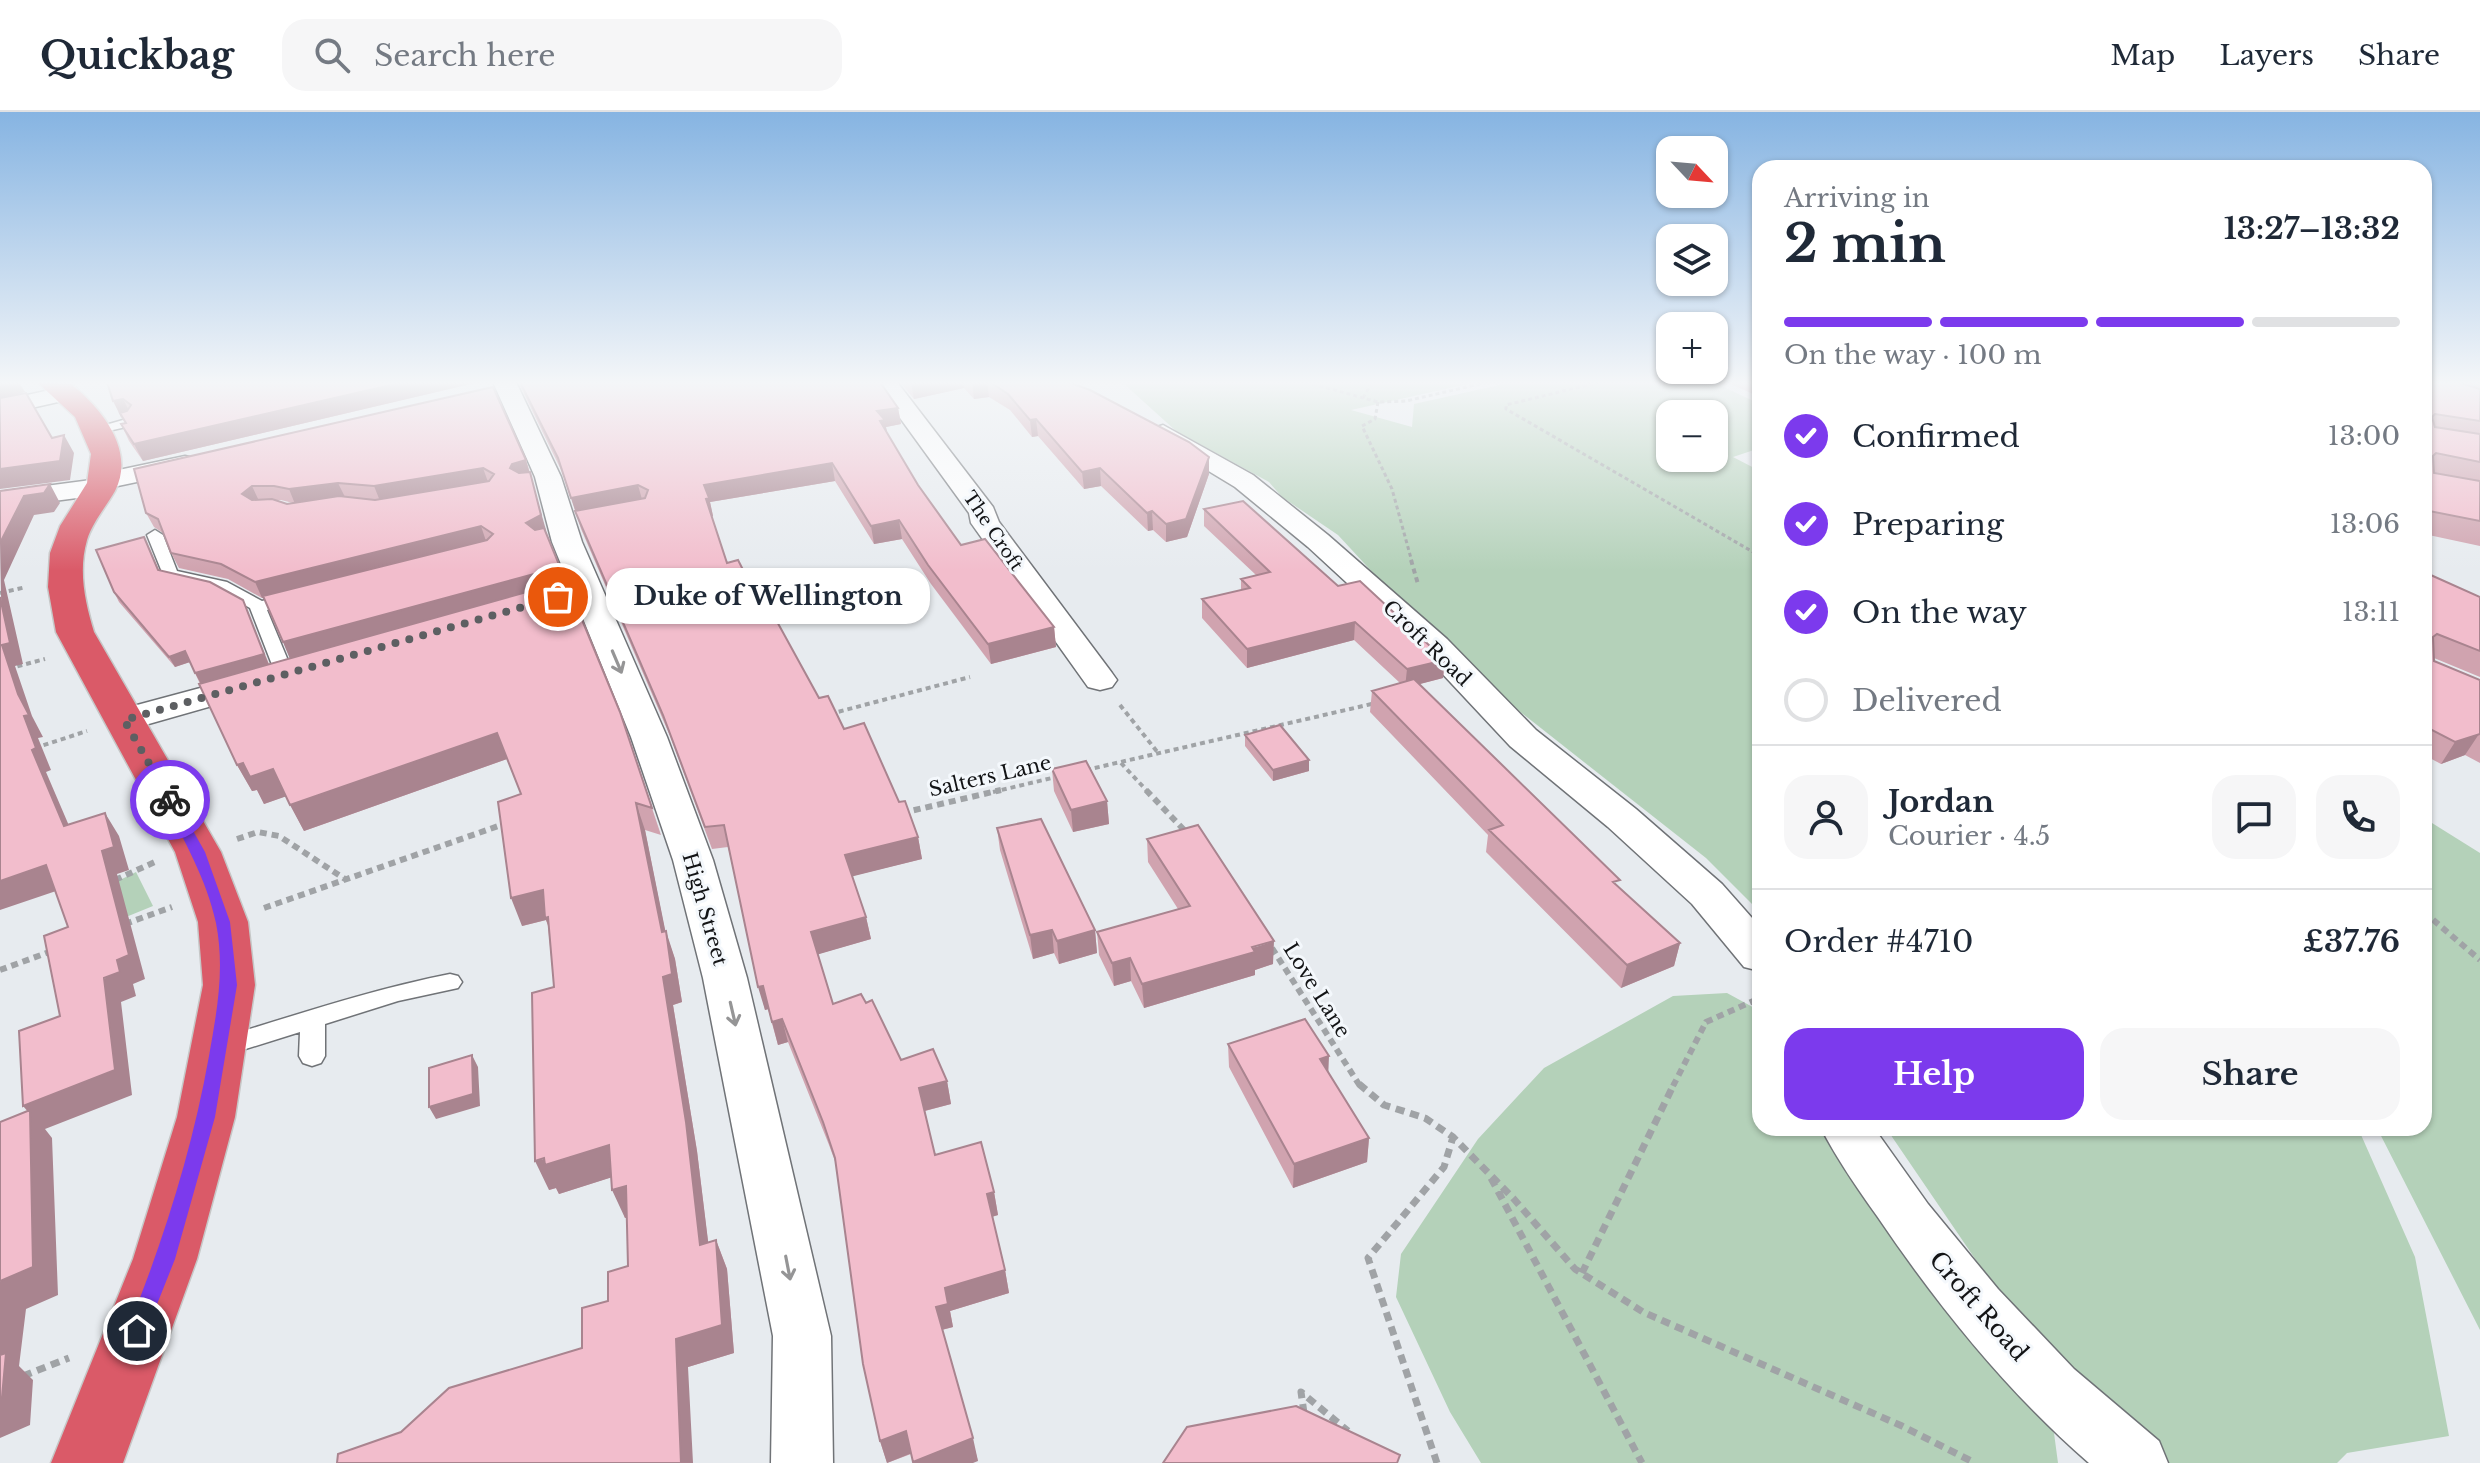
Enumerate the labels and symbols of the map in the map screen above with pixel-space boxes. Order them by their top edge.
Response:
north arrow [1656,136,1728,208]
street label: The Croft [958,487,1028,575]
pin [524,563,592,631]
callout: Duke of Wellington [606,569,930,625]
street label: Croft Road [1378,595,1476,691]
one-way arrow [611,649,625,673]
street label: Salters Lane [927,750,1053,802]
courier [130,760,210,840]
street label: High Street [677,849,733,969]
street label: Love Lane [1278,938,1356,1042]
one-way arrow [726,1001,741,1027]
street label: Croft Road [1923,1245,2035,1367]
one-way arrow [782,1255,797,1281]
pin [103,1297,171,1365]

